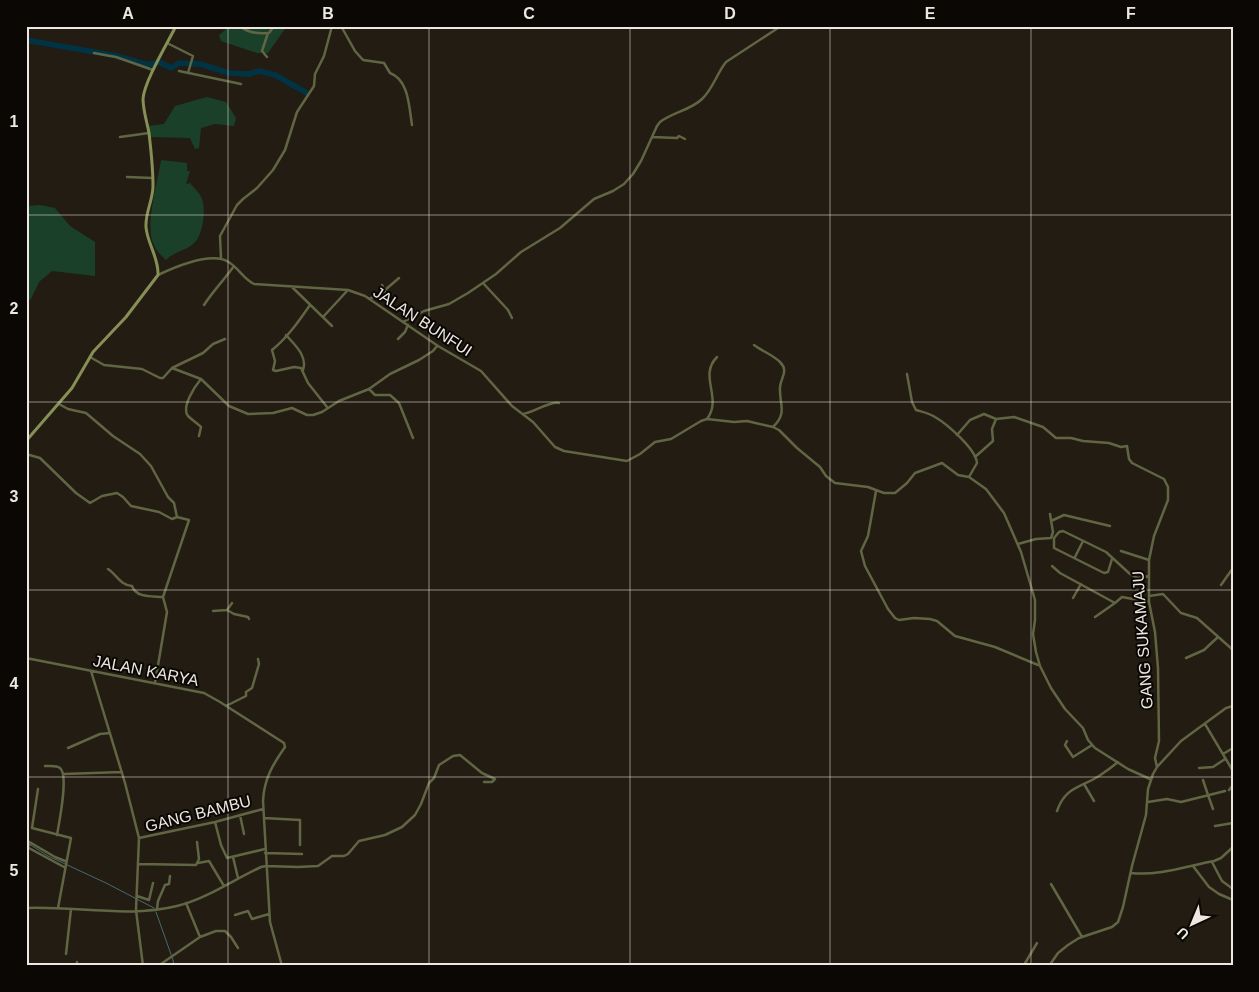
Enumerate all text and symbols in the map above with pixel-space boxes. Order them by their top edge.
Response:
text: A [122,5,134,22]
text: B [322,5,334,22]
text: C [523,5,535,22]
text: D [724,5,736,22]
text: E [925,5,936,22]
text: F [1126,5,1136,22]
text: 1 [10,113,19,130]
street label: JALAN BUNFUI [370,283,475,360]
text: 2 [10,300,19,317]
text: 3 [10,488,19,505]
street label: GANG SUKAMAJU [1129,570,1156,710]
street label: JALAN KARYA [92,652,200,689]
text: 4 [10,675,19,692]
street label: GANG BAMBU [143,792,253,835]
text: 5 [10,862,19,879]
north arrow [1166,900,1216,950]
text: U [1174,924,1192,943]

